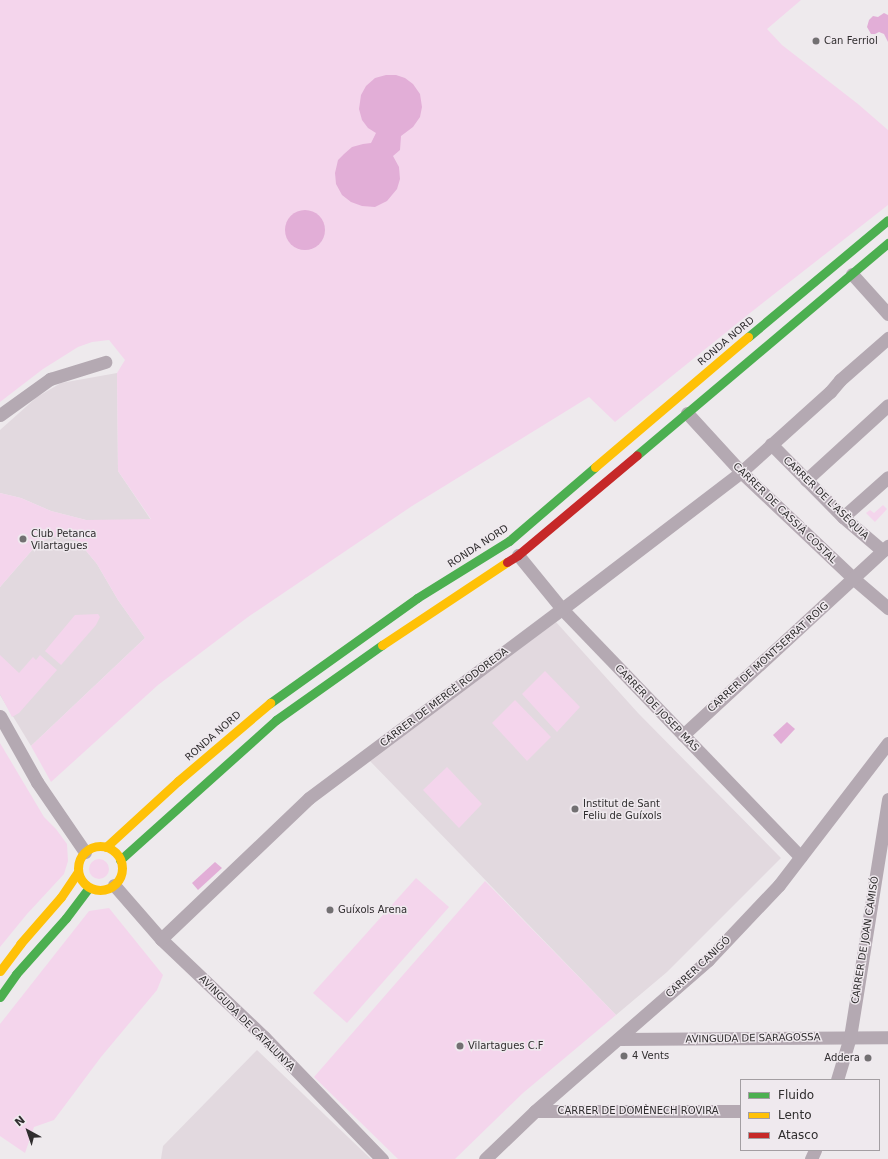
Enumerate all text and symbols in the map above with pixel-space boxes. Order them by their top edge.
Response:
place label: Can Ferriol [824,35,878,47]
marker: Can Ferriol [811,36,821,46]
street label: RONDA NORD [695,314,757,368]
street label: CARRER DE L'ASÈQUIA [781,454,871,542]
street label: CARRER DE CASSIÀ COSTAL [731,460,839,566]
street label: RONDA NORD [445,522,511,570]
place label: Club Petanca Vilartagues [31,527,96,550]
marker: Club Petanca Vilartagues [18,534,28,544]
street label: CARRER DE MONTSERRAT ROIG [705,600,831,714]
street label: CARRER DE MERCÈ RODOREDA [378,645,510,749]
street label: CARRER DE JOSEP MAS [612,662,702,754]
street label: RONDA NORD [183,709,243,763]
place label: Institut de Sant Feliu de Guíxols [583,797,662,820]
marker: Institut de Sant Feliu de Guíxols [570,804,580,814]
street label: CARRER DE JOAN CAMISÓ [849,875,881,1005]
place label: Guíxols Arena [338,904,407,916]
marker: Guíxols Arena [325,905,335,915]
street label: CARRER CANIGÓ [663,934,733,1000]
street label: AVINGUDA DE CATALUNYA [197,973,297,1073]
street label: AVINGUDA DE SARAGOSSA [685,1031,821,1045]
place label: Vilartagues C.F [468,1040,544,1052]
marker: Vilartagues C.F [455,1041,465,1051]
place label: 4 Vents [632,1050,669,1062]
marker: 4 Vents [619,1051,629,1061]
place label: Addera [824,1052,860,1064]
marker: Addera [863,1053,873,1063]
legend [740,1079,880,1151]
text: Fluido [778,1088,814,1102]
street label: CARRER DE DOMÈNECH ROVIRA [557,1105,719,1117]
text: Lento [778,1108,812,1122]
north arrow [8,1111,48,1151]
text: N [12,1113,28,1129]
text: Atasco [778,1128,818,1142]

